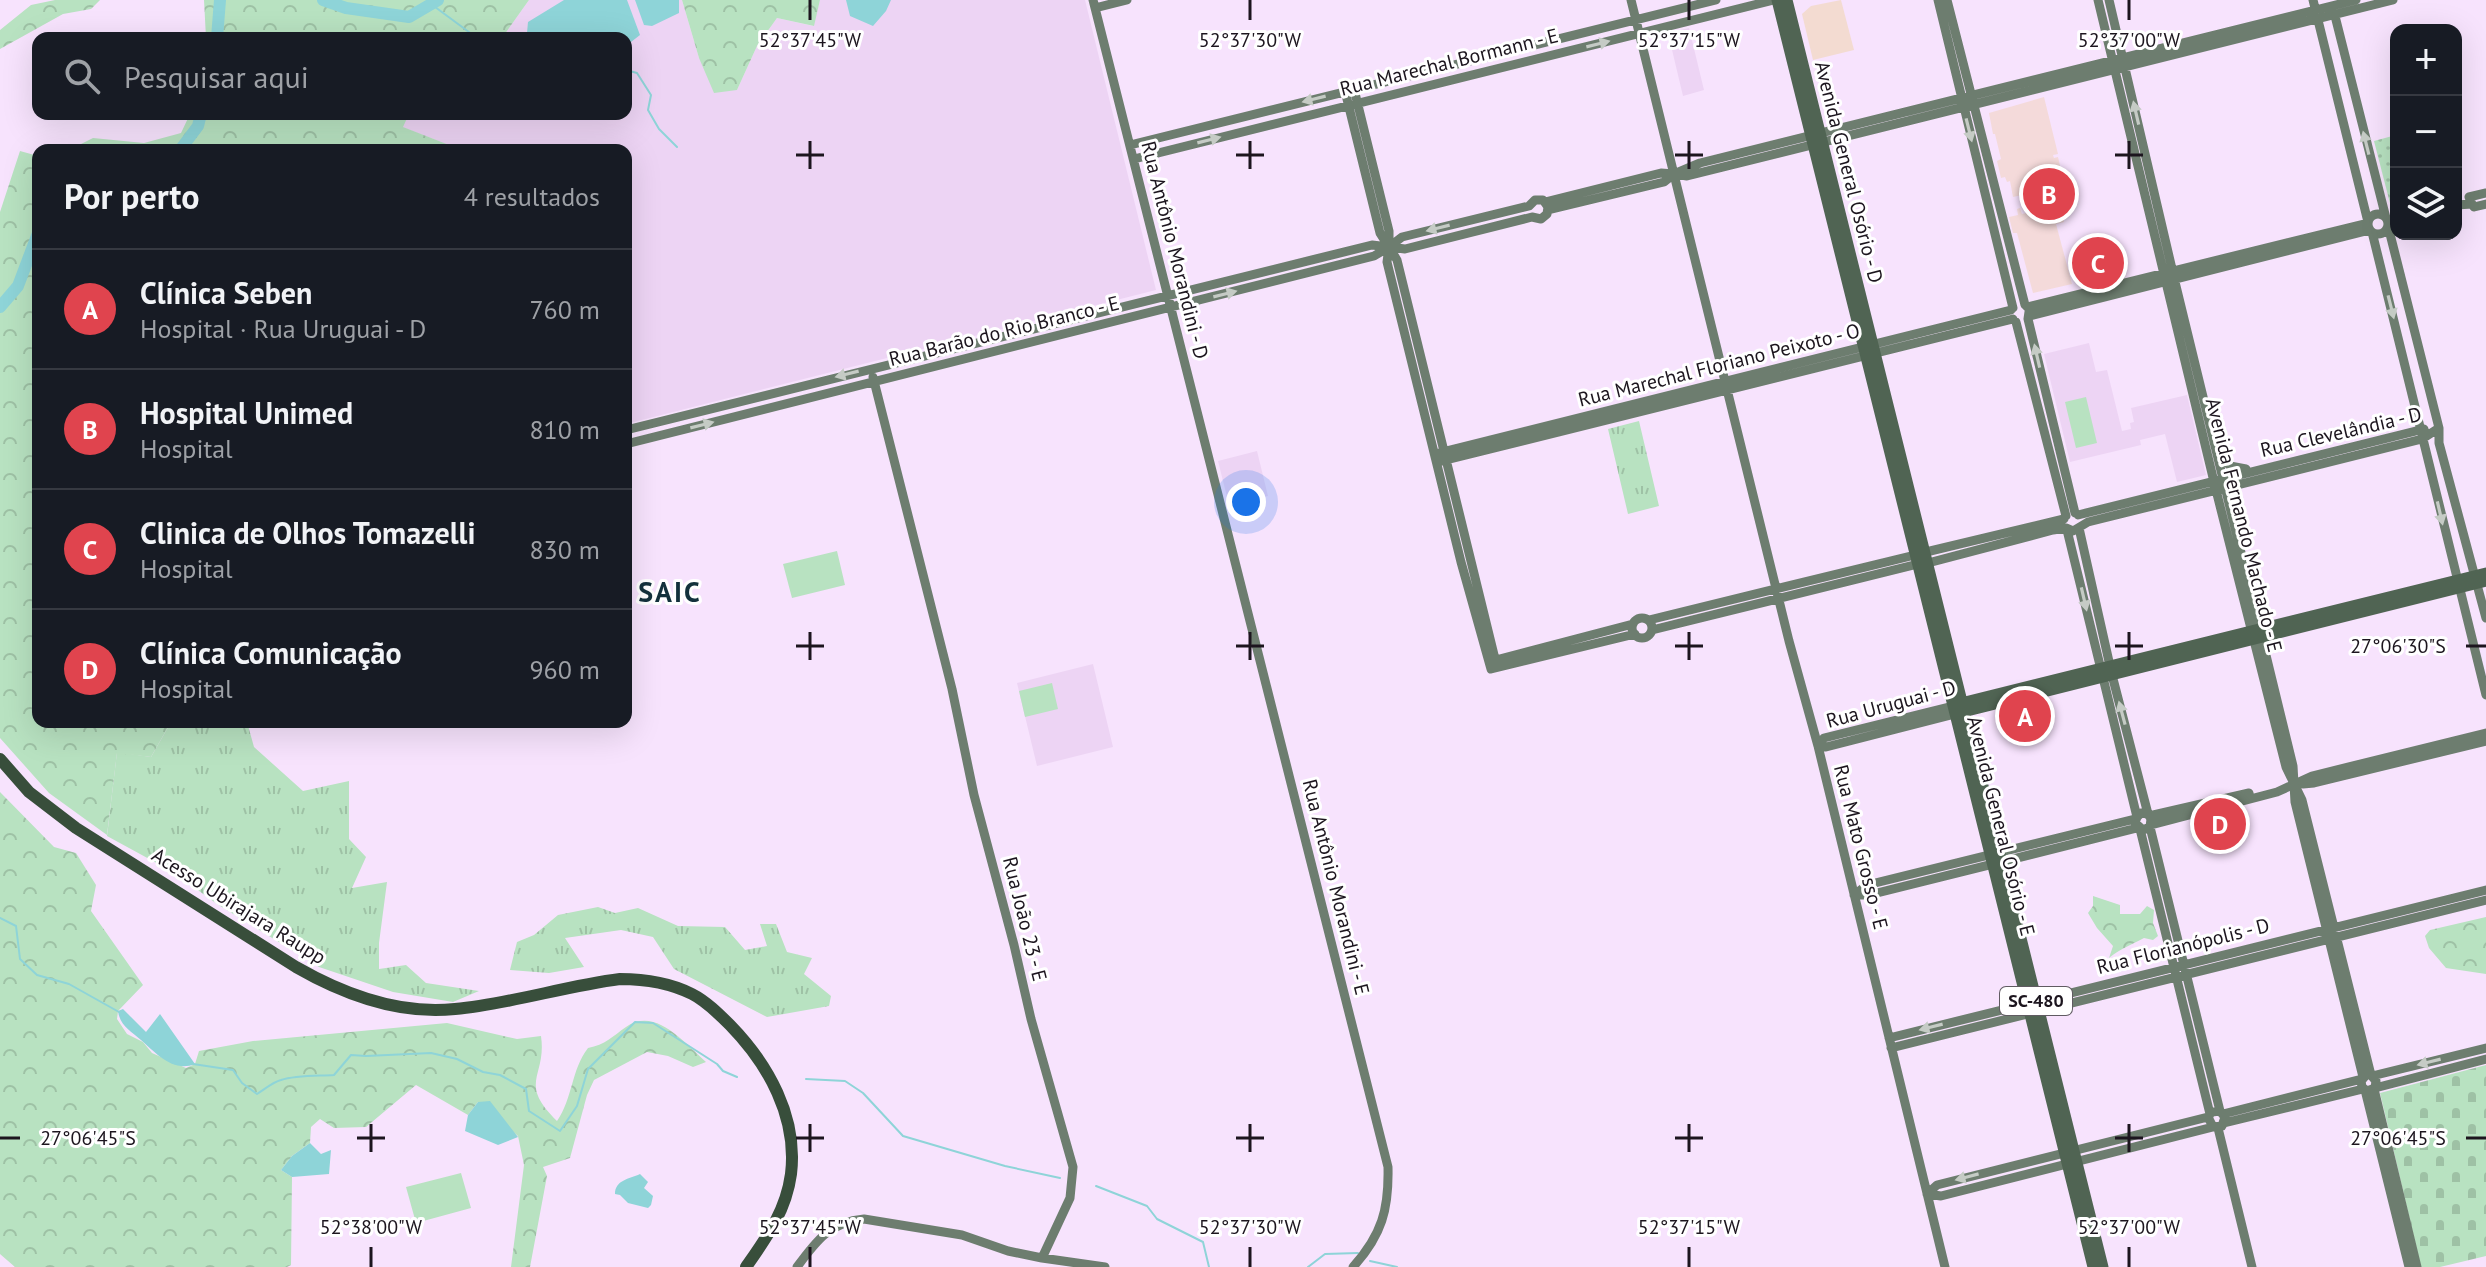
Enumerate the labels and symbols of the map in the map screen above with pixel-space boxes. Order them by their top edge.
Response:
street label: Rua Marechal Bormann - E [1337,22,1561,102]
text: 52°37'45"W [759,27,862,53]
text: 52°37'30"W [1199,27,1302,53]
text: 52°37'15"W [1638,27,1741,53]
text: 52°37'00"W [2078,27,2181,53]
one-way arrow [1585,37,1610,49]
street label: Avenida General Osório - D [1809,58,1889,286]
one-way arrow [1301,93,1326,106]
one-way arrow [2129,101,2142,126]
one-way arrow [1963,118,1975,143]
one-way arrow [2360,130,2372,155]
one-way arrow [1197,134,1222,146]
street label: Rua Antônio Morandini - D [1135,138,1215,362]
pin: B [2023,164,2075,224]
one-way arrow [1426,223,1451,235]
pin: C [2072,233,2124,293]
one-way arrow [1213,287,1238,299]
street label: Rua Barão do Rio Branco - E [886,290,1122,372]
one-way arrow [2386,295,2398,320]
street label: Rua Marechal Floriano Peixoto - O [1575,317,1863,413]
one-way arrow [2030,343,2043,368]
one-way arrow [835,369,860,381]
street label: Avenida Fernando Machado - E [2200,395,2288,655]
street label: Rua Clevelândia - D [2258,401,2424,463]
one-way arrow [689,419,714,431]
your location [1226,482,1266,522]
one-way arrow [2434,501,2447,526]
district label: SAIC [638,573,702,610]
one-way arrow [2078,587,2090,612]
text: 27°06'30"S [2350,633,2446,659]
street label: Rua Uruguai - D [1823,674,1959,734]
pin: A [1999,686,2051,746]
one-way arrow [2116,700,2128,725]
street label: Avenida General Osório - E [1962,712,2040,940]
street label: Rua Mato Grosso - E [1828,762,1894,932]
street label: Rua Antônio Morandini - E [1297,776,1375,998]
pin: D [2194,794,2246,854]
street label: Acesso Ubirajara Raupp [147,842,331,970]
street label: Rua João 23 - E [997,854,1053,984]
street label: Rua Florianópolis - D [2094,912,2272,980]
road number: SC-480 [2000,987,2072,1015]
one-way arrow [1918,1022,1943,1034]
one-way arrow [2417,1056,2442,1069]
text: 27°06'45"S [40,1125,136,1151]
text: 27°06'45"S [2350,1125,2446,1151]
one-way arrow [1954,1171,1979,1183]
text: 52°38'00"W [320,1214,423,1240]
text: 52°37'45"W [759,1214,862,1240]
text: 52°37'30"W [1199,1214,1302,1240]
text: 52°37'15"W [1638,1214,1741,1240]
text: 52°37'00"W [2078,1214,2181,1240]

